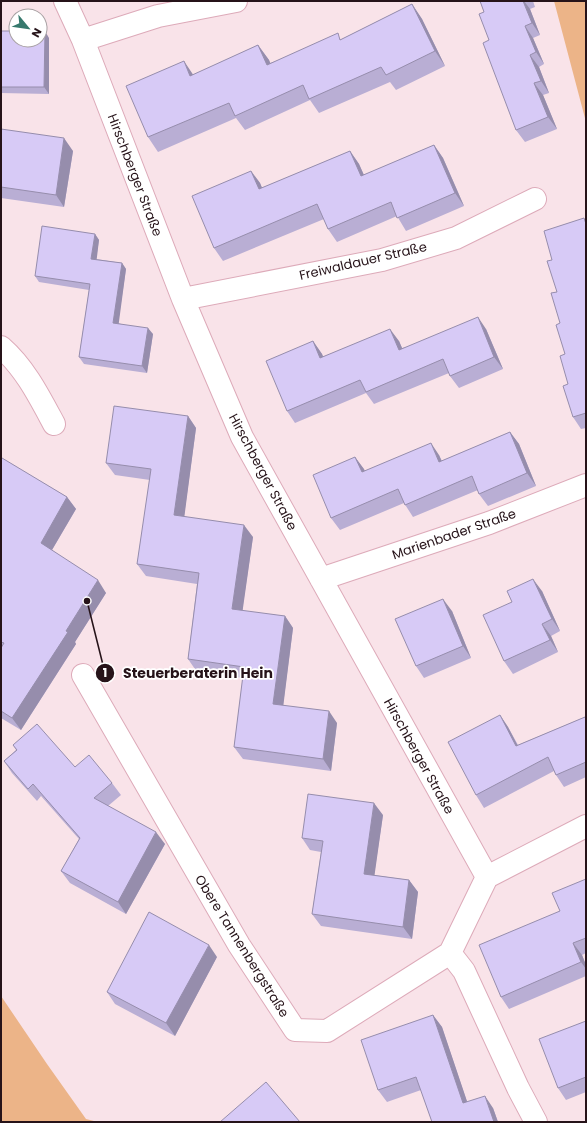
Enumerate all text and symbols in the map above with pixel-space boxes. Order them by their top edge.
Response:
north arrow [8,8,48,48]
text: N [28,25,46,40]
street label: Hirschberger Straße [103,111,167,239]
street label: Freiwaldauer Straße [297,237,429,285]
street label: Hirschberger Straße [224,410,302,534]
street label: Marienbader Straße [389,504,519,564]
callout: Steuerberaterin Hein [95,660,281,686]
text: Steuerberaterin Hein [123,663,273,683]
text: 1 [103,664,107,681]
street label: Hirschberger Straße [379,695,459,817]
street label: Obere Tannenbergstraße [190,871,294,1021]

